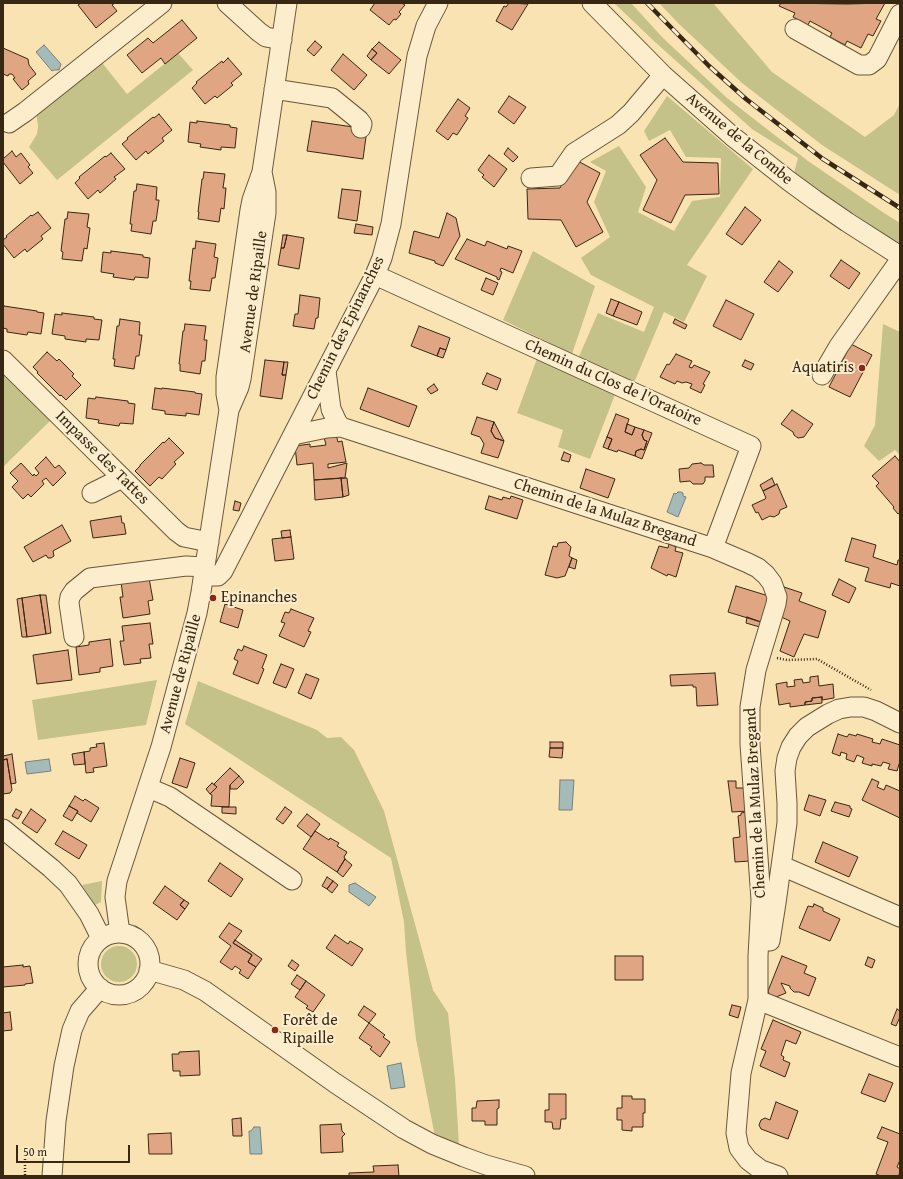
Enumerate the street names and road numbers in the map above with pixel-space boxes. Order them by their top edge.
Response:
street label: Avenue de la Combe [682,89,796,189]
street label: Avenue de Ripaille [236,230,272,354]
street label: Chemin des Epinanches [303,253,389,403]
street label: Chemin du Clos de l'Oratoire [522,335,704,431]
street label: Impasse des Tattes [51,407,153,509]
street label: Chemin de la Mulaz Bregand [511,474,699,552]
street label: Avenue de Ripaille [156,612,206,736]
street label: Chemin de la Mulaz Bregand [741,707,771,899]

